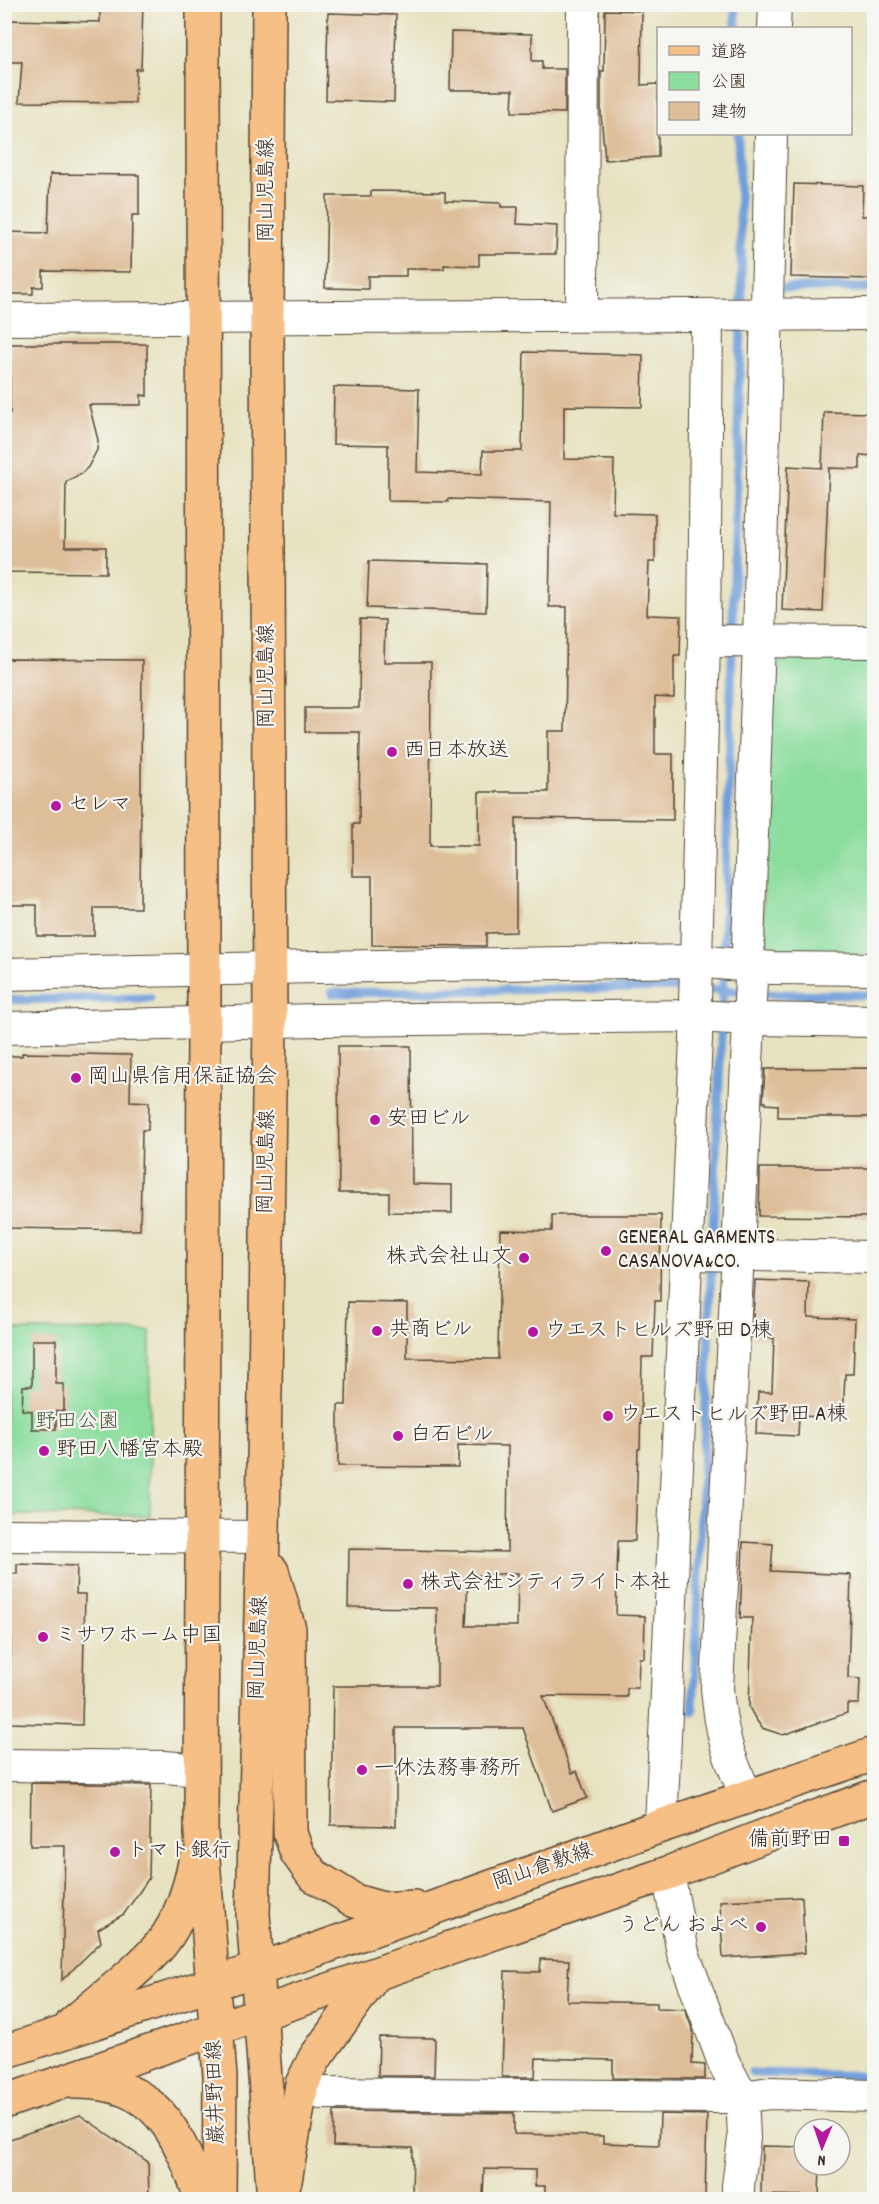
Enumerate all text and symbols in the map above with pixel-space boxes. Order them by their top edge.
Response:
legend [657,27,852,135]
text: 道路 [711,41,747,66]
text: 公園 [711,71,747,96]
text: 建物 [711,101,747,126]
street label: 岡山児島線 [253,138,283,243]
street label: 岡山児島線 [253,624,283,729]
place label: 西日本放送 [404,737,509,767]
marker: 西日本放送 [385,745,399,759]
place label: セレマ [68,791,131,821]
marker: セレマ [49,799,63,813]
place label: 岡山県信用保証協会 [88,1063,277,1093]
marker: 岡山県信用保証協会 [69,1071,83,1085]
place label: 安田ビル [387,1105,471,1135]
street label: 岡山児島線 [252,1109,284,1215]
marker: 安田ビル [368,1113,382,1127]
place label: GENERAL GARMENTS CASANOVA&CO. [618,1224,775,1278]
place label: 株式会社山文 [386,1243,512,1273]
marker: GENERAL GARMENTS CASANOVA&CO. [599,1244,613,1258]
marker: 株式会社山文 [517,1251,531,1265]
place label: 共商ビル [389,1316,473,1346]
place label: ウエストヒルズ野田 D棟 [545,1317,772,1347]
marker: 共商ビル [370,1324,384,1338]
marker: ウエストヒルズ野田 D棟 [526,1325,540,1339]
place label: ウエストヒルズ野田 A棟 [620,1401,848,1431]
park label: 野田公園 [35,1408,119,1438]
marker: ウエストヒルズ野田 A棟 [601,1409,615,1423]
place label: 白石ビル [410,1421,494,1451]
marker: 白石ビル [391,1429,405,1443]
place label: 野田八幡宮本殿 [56,1436,203,1466]
marker: 野田八幡宮本殿 [37,1444,51,1458]
place label: 株式会社シティライト本社 [420,1569,671,1599]
marker: 株式会社シティライト本社 [401,1577,415,1591]
street label: 岡山児島線 [243,1595,277,1701]
place label: ミサワホーム中国 [55,1622,222,1652]
marker: ミサワホーム中国 [36,1630,50,1644]
place label: 一休法務事務所 [374,1755,521,1785]
marker: 一休法務事務所 [355,1763,369,1777]
place label: 備前野田 [748,1826,832,1856]
marker: 備前野田 [837,1834,851,1848]
place label: トマト銀行 [127,1837,232,1867]
street label: 岡山倉敷線 [488,1837,598,1899]
marker: トマト銀行 [108,1845,122,1859]
place label: うどん およべ [618,1912,749,1942]
marker: うどん およべ [754,1920,768,1934]
street label: 巌井野田線 [200,2039,234,2145]
north arrow [792,2117,852,2177]
text: N [817,2148,826,2171]

